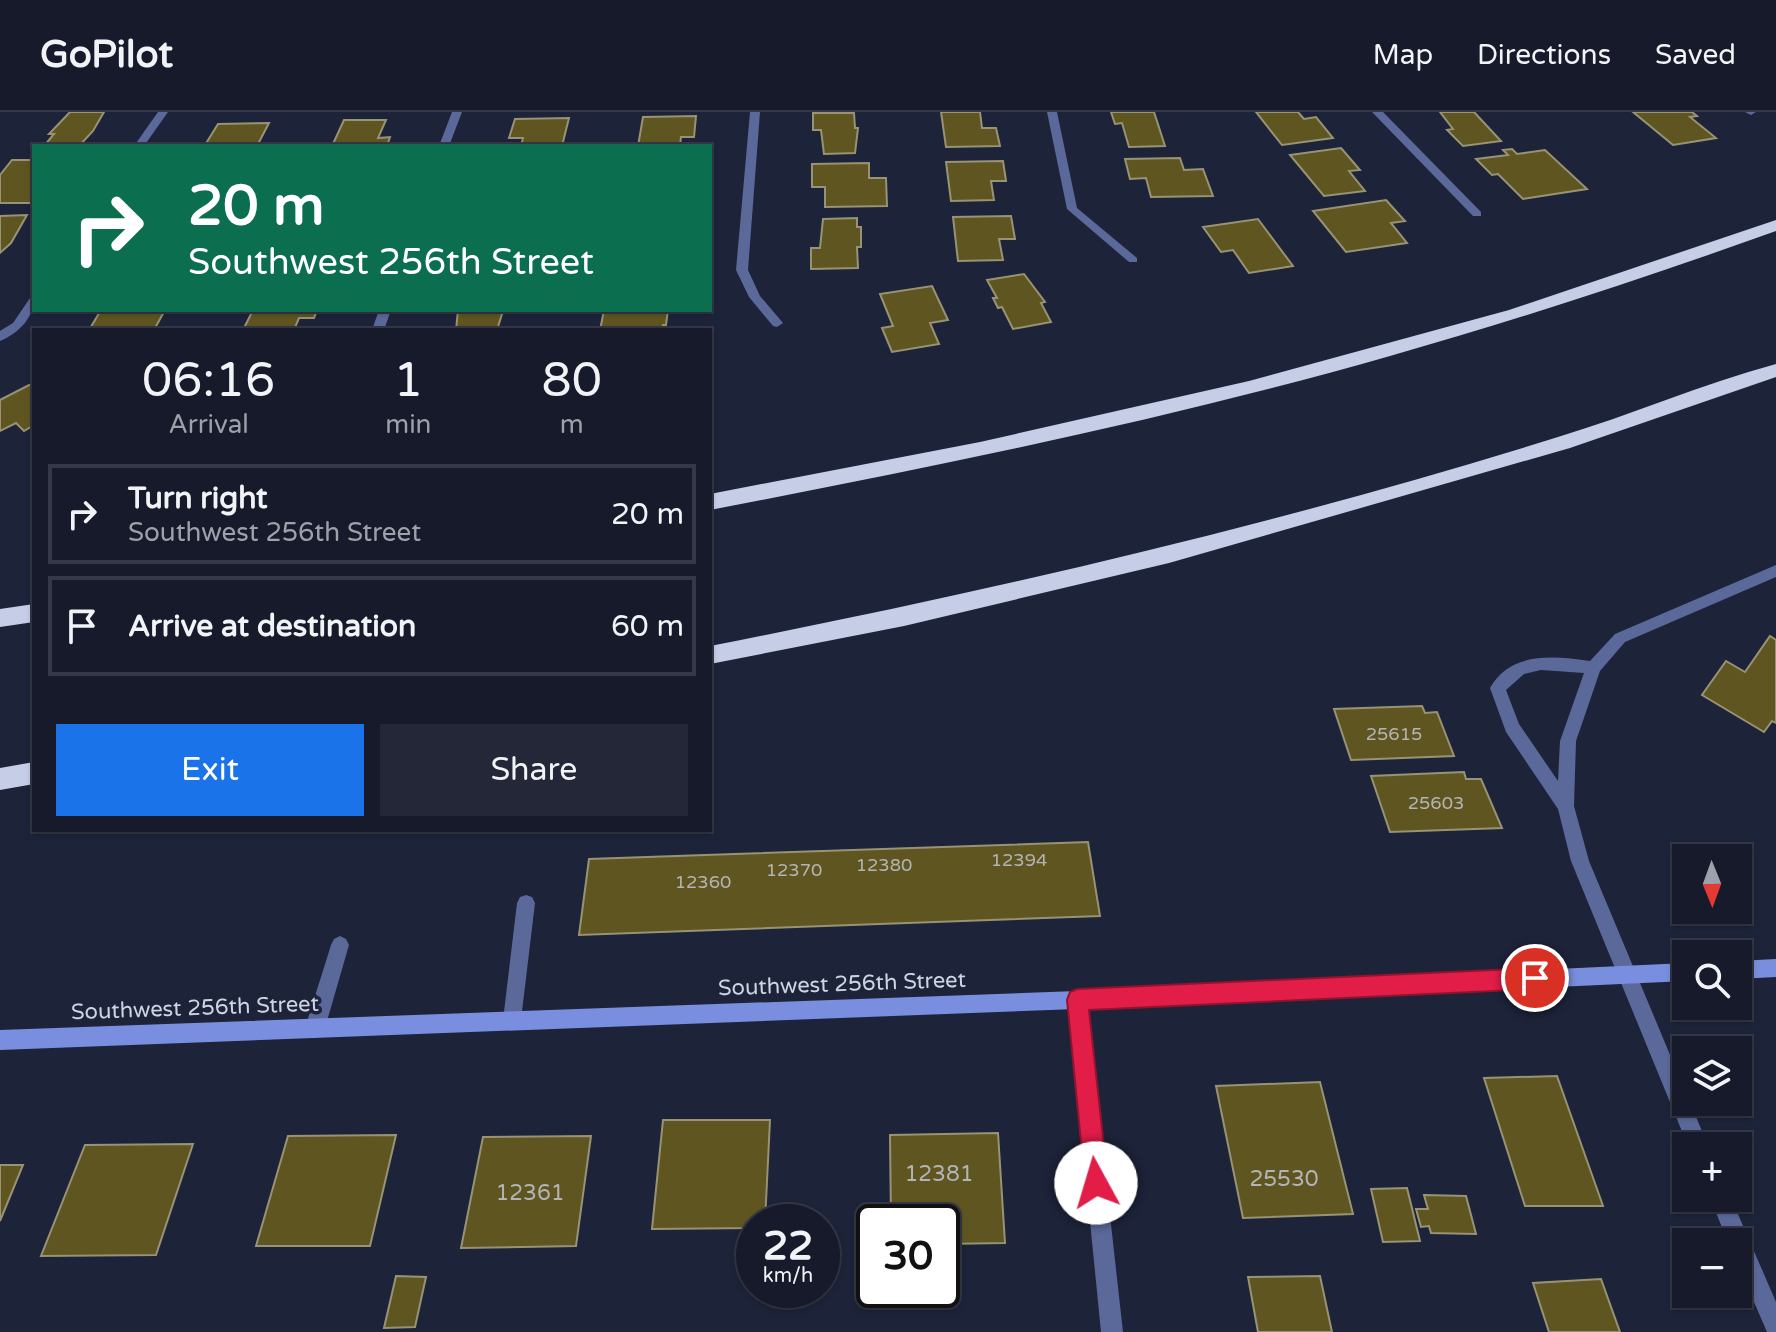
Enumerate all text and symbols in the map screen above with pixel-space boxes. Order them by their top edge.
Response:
text: GoPilot [40,32,173,78]
text: Map [1373,38,1433,72]
text: Directions [1477,38,1611,72]
text: Saved [1655,38,1736,72]
text: 20 m [188,173,324,240]
icon: right [56,176,160,280]
text: Southwest 256th Street [188,241,594,284]
text: 06:16 [142,352,275,410]
text: 1 [393,352,423,410]
text: 80 [542,352,602,410]
text: Arrival [168,409,249,440]
text: min [385,409,431,440]
text: m [560,409,584,440]
text: Turn right [128,480,268,517]
icon: right [60,492,104,536]
text: 20 m [611,496,684,533]
text: Southwest 256th Street [128,517,421,548]
icon: arrive [60,604,104,648]
text: Arrive at destination [128,608,416,645]
text: 60 m [611,608,684,645]
house number: 25615 [1366,723,1422,745]
button: Exit [56,724,364,816]
button: Share [380,724,688,816]
house number: 25603 [1408,792,1464,814]
north arrow [1672,844,1752,924]
map controls [1672,844,1752,1308]
house number: 12394 [991,849,1047,871]
house number: 12380 [856,854,912,876]
house number: 12370 [766,859,822,881]
house number: 12360 [675,871,731,893]
button: search [1672,940,1752,1020]
pin [1501,944,1569,1012]
icon: arrive [1513,956,1557,1000]
street label: Southwest 256th Street [718,967,966,1001]
street label: Southwest 256th Street [71,991,319,1025]
button: layers [1672,1036,1752,1116]
button: + [1672,1132,1752,1212]
position arrow [1054,1141,1138,1225]
house number: 12381 [904,1161,974,1187]
house number: 25530 [1249,1166,1319,1192]
house number: 12361 [495,1180,565,1206]
speed limit sign: 30 [856,1204,960,1308]
text: 22 [763,1222,813,1270]
button: − [1672,1228,1752,1308]
text: km/h [763,1264,813,1288]

